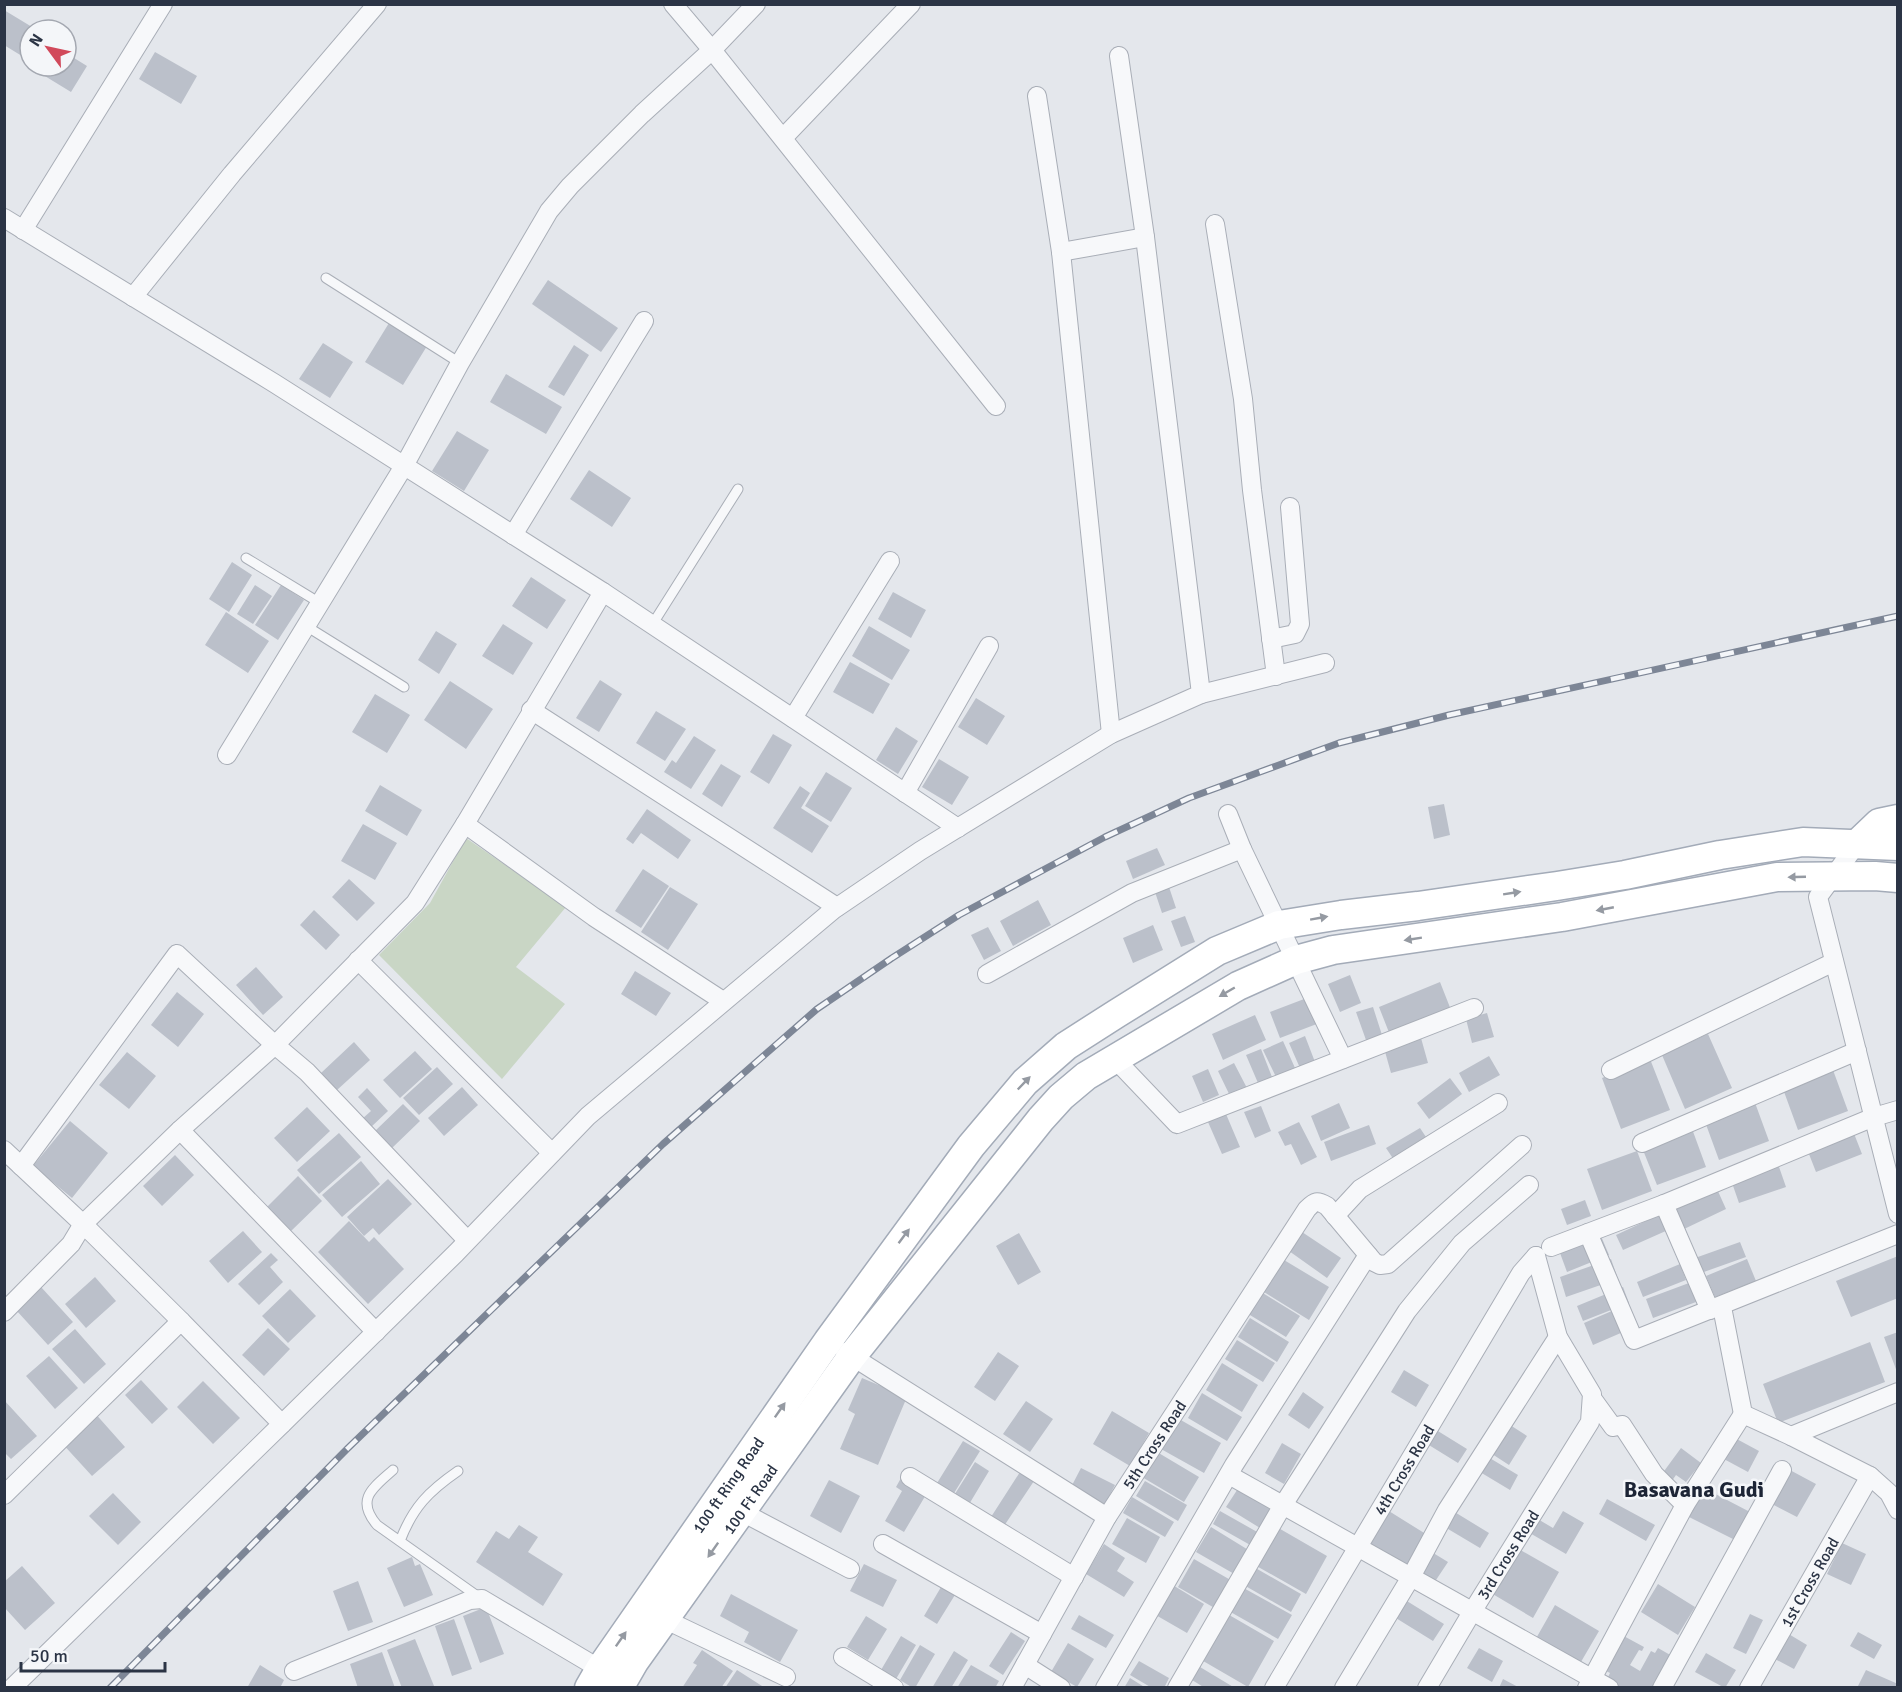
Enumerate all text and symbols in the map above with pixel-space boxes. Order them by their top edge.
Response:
north arrow [18,18,78,78]
text: N [25,30,48,50]
one-way arrow [1788,872,1807,881]
one-way arrow [1503,888,1522,897]
one-way arrow [1595,905,1614,914]
one-way arrow [1310,914,1329,923]
one-way arrow [1403,935,1422,944]
one-way arrow [1219,987,1235,998]
one-way arrow [1017,1077,1031,1091]
one-way arrow [898,1229,910,1245]
street label: 5th Cross Road [1119,1397,1191,1493]
one-way arrow [774,1402,786,1418]
street label: 4th Cross Road [1370,1421,1439,1519]
street label: 100 ft Ring Road [688,1434,769,1537]
street label: 100 Ft Road [719,1461,782,1538]
district label: Basavana Gudi [1624,1476,1764,1503]
street label: 3rd Cross Road [1473,1507,1544,1604]
street label: 1st Cross Road [1777,1534,1844,1631]
one-way arrow [707,1541,719,1557]
one-way arrow [615,1631,627,1647]
scale bar [21,1635,165,1673]
text: 50 m [30,1645,68,1667]

